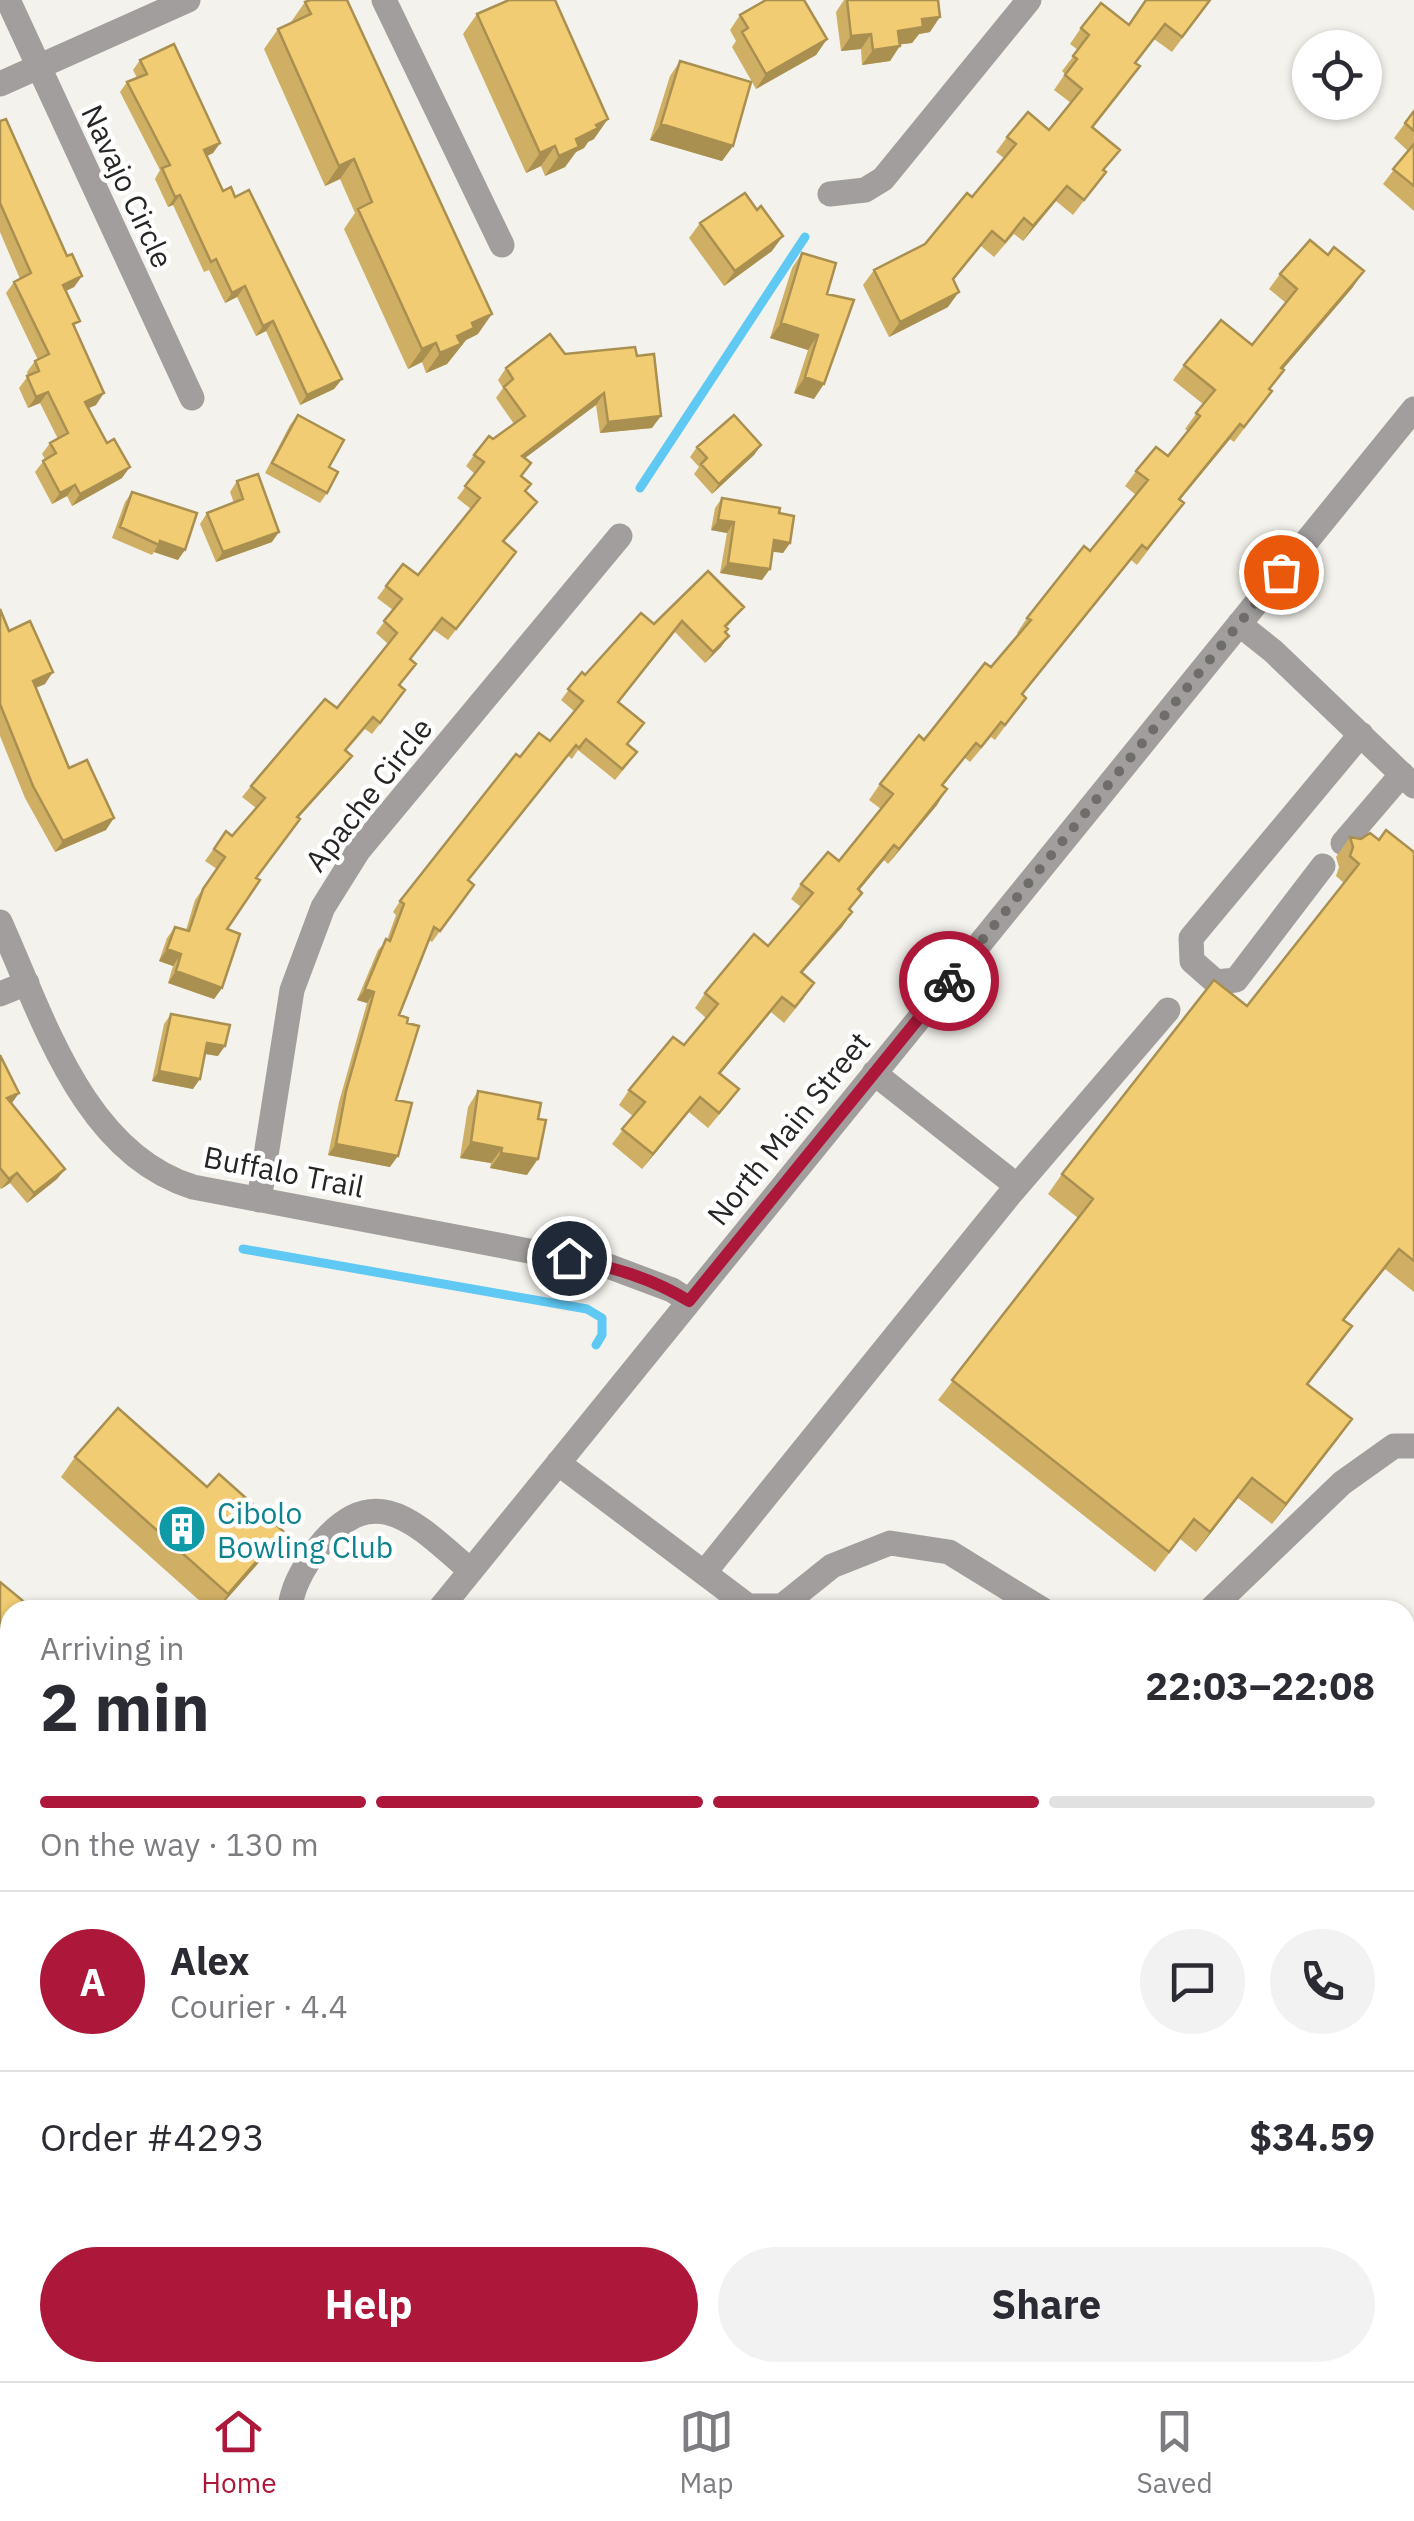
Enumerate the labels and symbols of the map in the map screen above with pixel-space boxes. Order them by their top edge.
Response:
street label: Navajo Circle [73,98,183,274]
pin [1239,530,1324,615]
street label: Apache Circle [296,709,440,879]
courier [899,931,999,1031]
street label: North Main Street [698,1023,878,1233]
street label: Buffalo Trail [201,1136,367,1206]
pin [527,1216,612,1301]
place label: Cibolo Bowling Club [217,1493,393,1566]
building icon: Cibolo Bowling Club [156,1503,208,1555]

